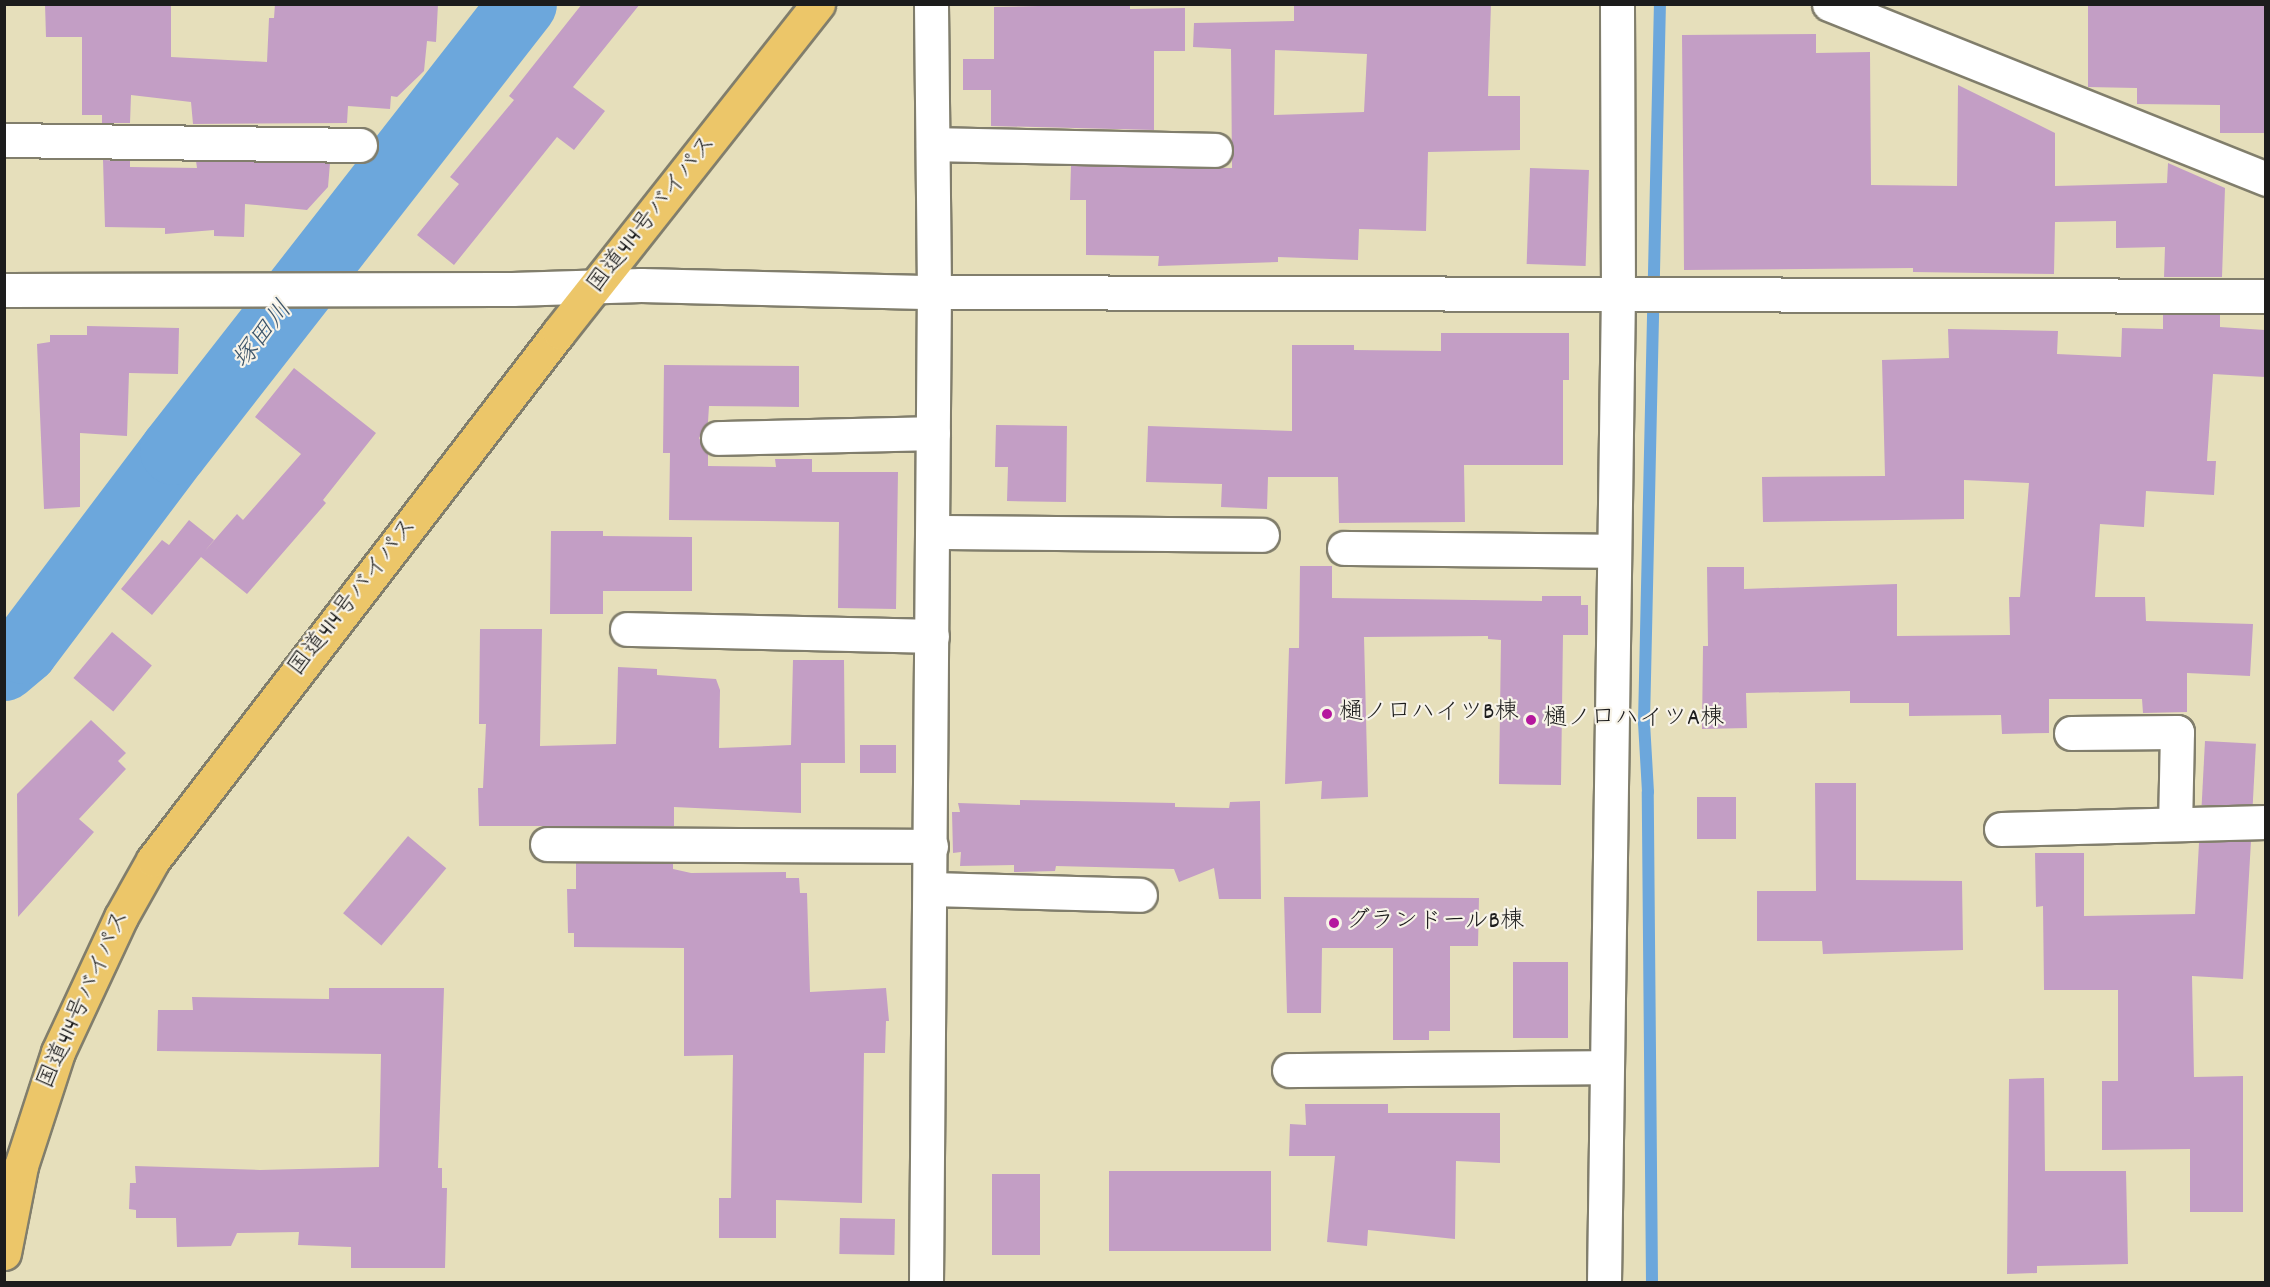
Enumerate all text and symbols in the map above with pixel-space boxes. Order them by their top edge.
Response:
street label: 国道414号バイパス [582,130,724,300]
water label: 塚田川 [228,296,300,376]
street label: 国道414号バイパス [283,513,425,683]
place label: 樋ノ口ハイツB棟 [1339,700,1518,728]
place label: 樋ノ口ハイツA棟 [1543,706,1724,734]
marker: 樋ノ口ハイツB棟 [1320,707,1334,721]
marker: 樋ノ口ハイツA棟 [1524,713,1538,727]
street label: 国道414号バイパス [33,906,137,1094]
place label: グランドールB棟 [1346,909,1525,937]
marker: グランドールB棟 [1327,916,1341,930]

